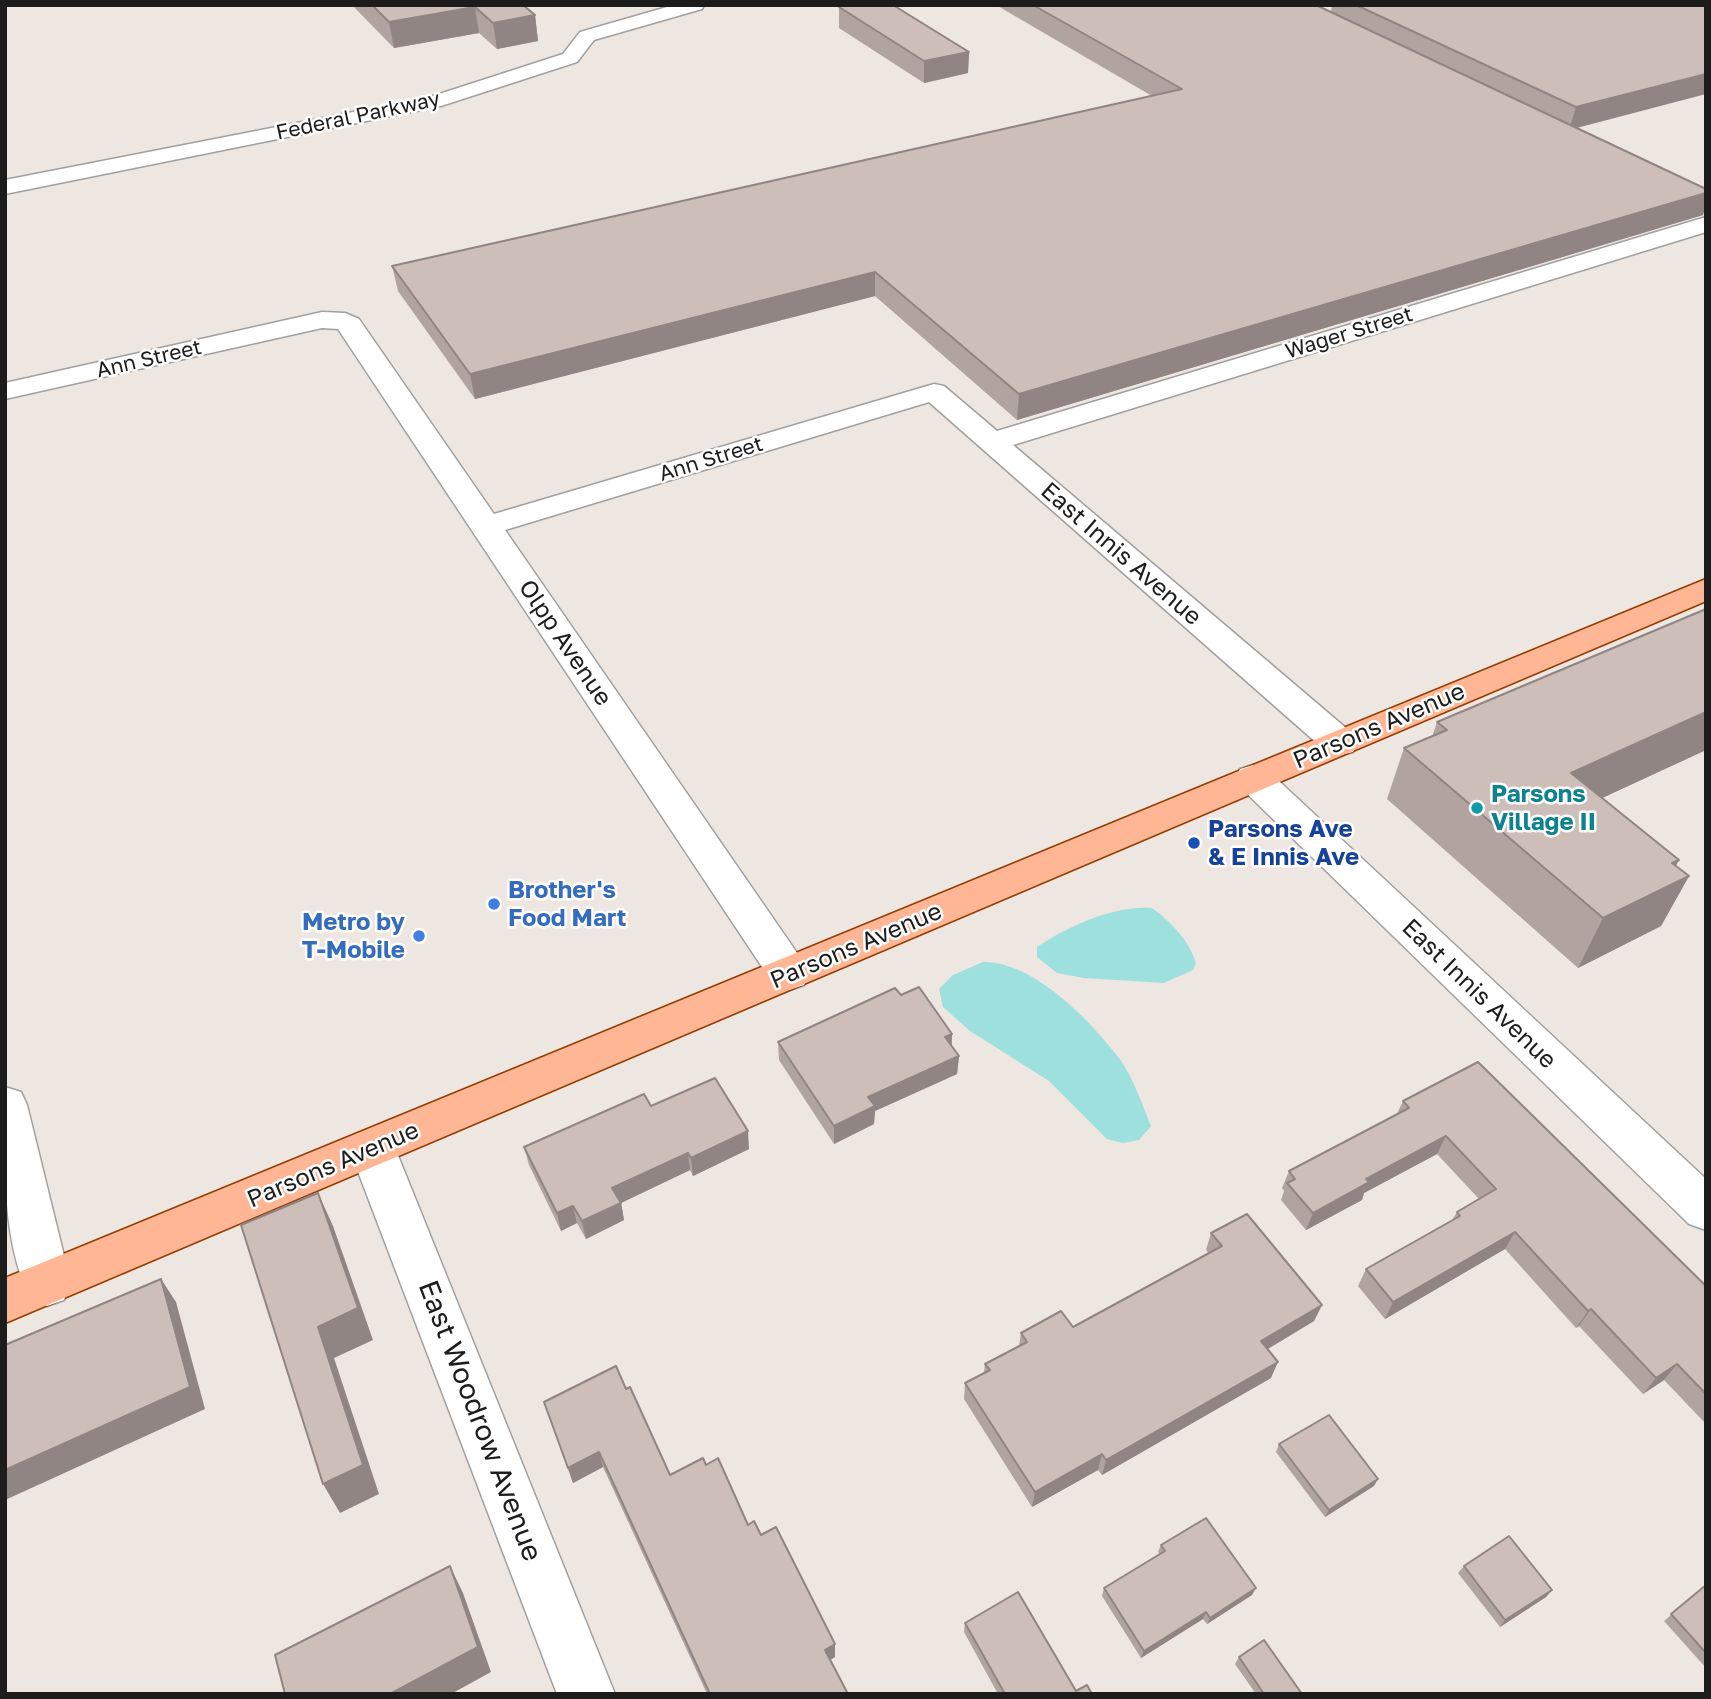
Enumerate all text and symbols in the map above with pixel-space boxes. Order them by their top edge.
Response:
street label: Federal Parkway [274,86,442,146]
street label: Wager Street [1282,302,1416,364]
street label: Ann Street [94,335,204,383]
street label: Ann Street [656,431,766,487]
street label: East Innis Avenue [1035,476,1207,632]
street label: Olpp Avenue [512,575,618,711]
street label: Parsons Avenue [1289,677,1469,775]
place label: Parsons Village II [1491,780,1596,836]
marker: Parsons Village II [1469,800,1485,816]
place label: Parsons Ave & E Innis Ave [1208,815,1359,871]
marker: Parsons Ave & E Innis Ave [1186,835,1202,851]
place label: Brother's Food Mart [508,876,626,932]
marker: Brother's Food Mart [486,896,502,912]
street label: Parsons Avenue [766,897,946,995]
place label: Metro by T-Mobile [302,908,405,964]
street label: East Innis Avenue [1396,913,1562,1075]
marker: Metro by T-Mobile [411,928,427,944]
street label: Parsons Avenue [243,1116,423,1214]
street label: East Woodrow Avenue [411,1276,549,1566]

